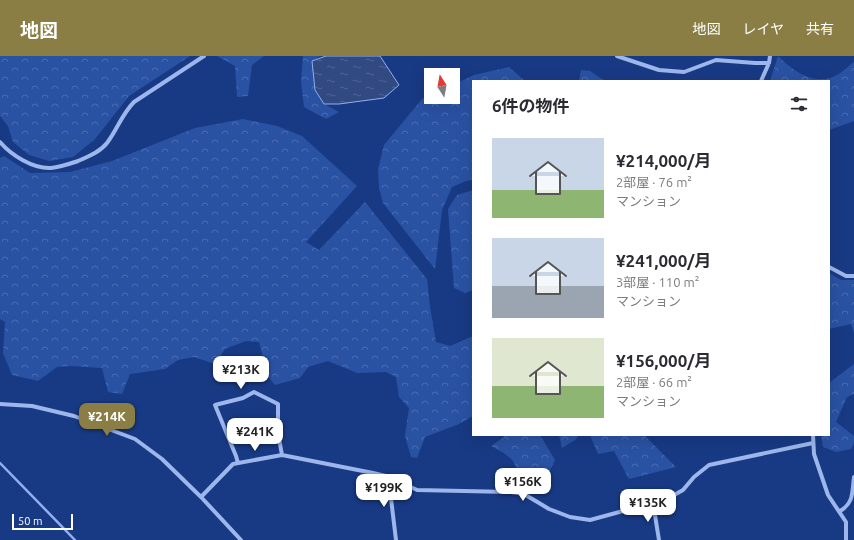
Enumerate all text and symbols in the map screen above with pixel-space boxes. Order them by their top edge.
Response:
text: 地図 [20,19,58,41]
text: 地図 [692,21,720,37]
text: レイヤ [742,21,784,37]
text: 共有 [806,21,834,37]
north arrow [424,68,460,104]
map controls [424,68,460,104]
icon: filters [788,93,810,115]
text: 6件の物件 [492,96,570,115]
text: ¥214,000/月 [616,151,711,170]
icon: home [524,154,572,202]
text: 2部屋 · 76 m² [616,175,692,189]
text: マンション [616,194,681,208]
text: ¥241,000/月 [616,251,711,270]
icon: home [524,254,572,302]
text: 3部屋 · 110 m² [616,275,699,289]
text: マンション [616,294,681,308]
text: ¥156,000/月 [616,351,711,370]
icon: home [524,354,572,402]
pin: ¥213K [213,356,269,390]
text: ¥213K [222,362,260,376]
text: 2部屋 · 66 m² [616,375,692,389]
text: マンション [616,394,681,408]
pin: ¥214K [79,403,135,437]
text: ¥214K [88,409,126,423]
pin: ¥241K [227,418,283,452]
text: ¥241K [236,424,274,438]
pin: ¥156K [495,468,551,502]
pin: ¥199K [356,474,412,508]
text: ¥156K [504,474,542,488]
text: ¥199K [365,480,403,494]
pin: ¥135K [620,489,676,523]
text: ¥135K [629,495,667,509]
scale bar [12,512,73,531]
text: 50 m [18,515,42,527]

